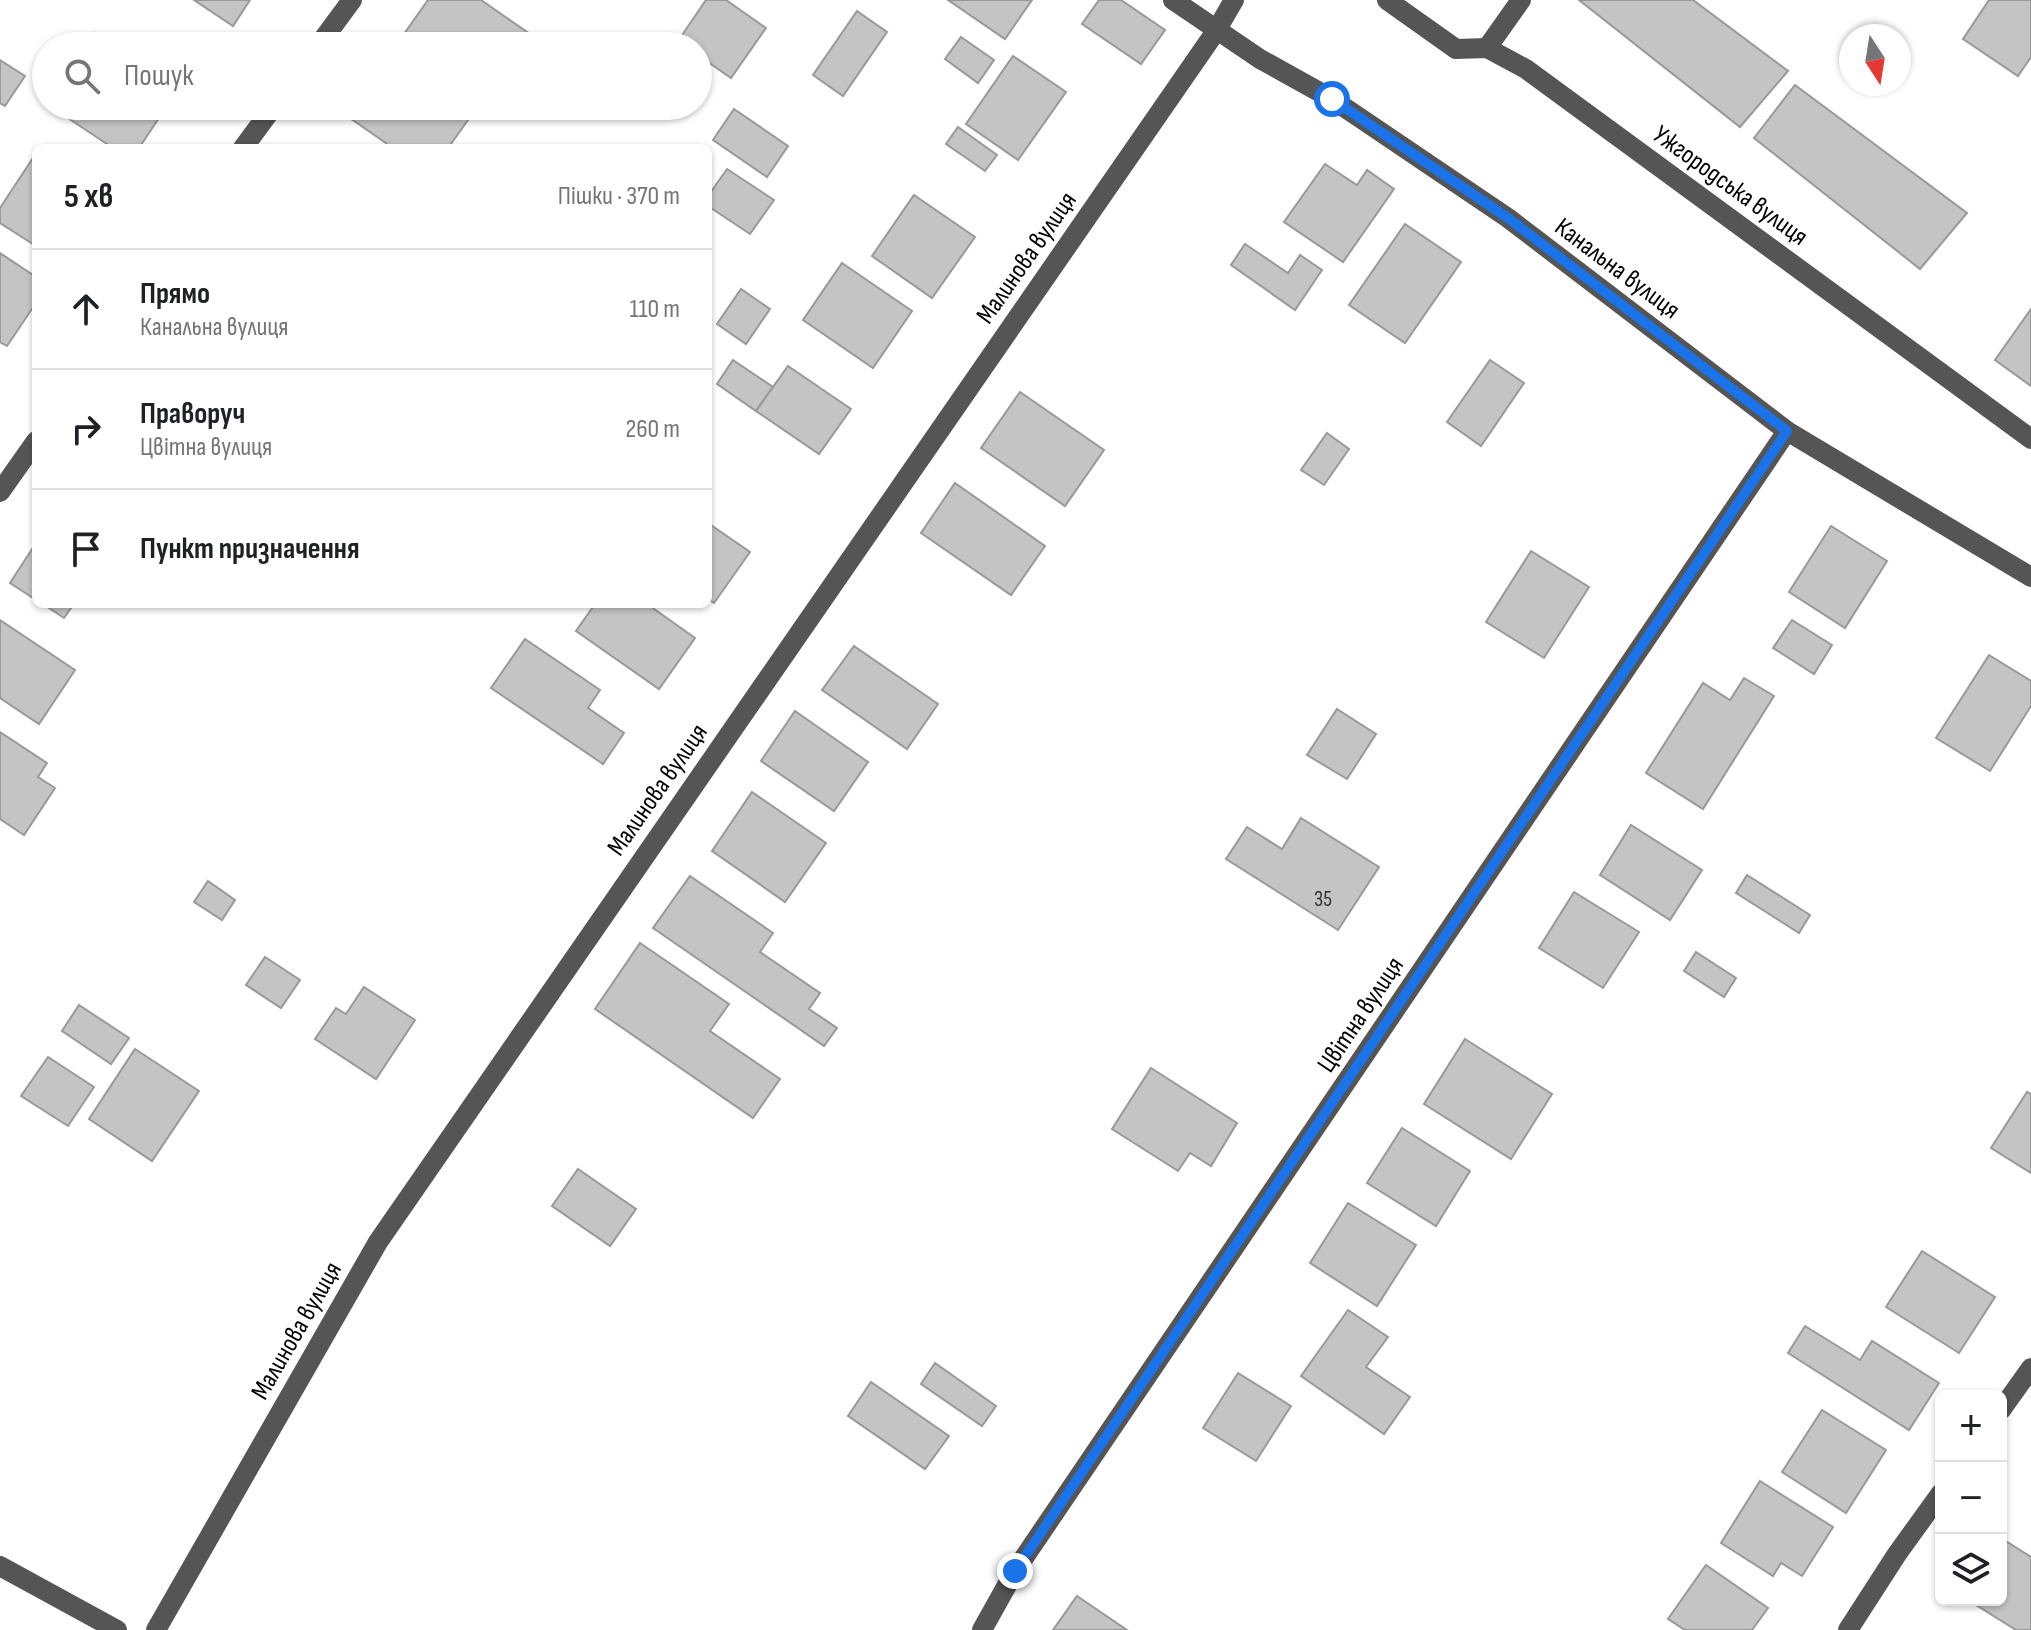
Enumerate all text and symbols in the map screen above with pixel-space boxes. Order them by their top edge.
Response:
north arrow [1839,24,1911,96]
search box [32,32,712,120]
icon: search [60,54,104,98]
text: Пошук [124,58,194,94]
route start [1314,81,1350,117]
street label: Ужгородська вулиця [1646,119,1814,253]
text: 5 хв [64,176,113,217]
text: Пішки · 370 m [558,181,680,212]
street label: Малинова вулиця [970,186,1084,330]
street label: Канальна вулиця [1548,212,1686,326]
text: Прямо [140,276,210,312]
icon: ahead [64,287,108,331]
text: 110 m [629,294,680,325]
text: Канальна вулиця [140,312,288,343]
text: Праворуч [140,396,245,432]
icon: right [64,407,108,451]
text: 260 m [625,414,680,445]
text: Цвітна вулиця [140,432,272,463]
icon: arrive [64,527,108,571]
text: Пункт призначення [140,531,360,567]
street label: Малинова вулиця [601,718,715,862]
house number: 35 [1314,886,1332,913]
street label: Цвітна вулиця [1311,952,1411,1078]
street label: Малинова вулиця [245,1257,349,1405]
map controls [1935,1390,2007,1606]
button: + [1935,1390,2007,1462]
button: − [1935,1462,2007,1534]
button: layers [1935,1534,2007,1606]
route end [997,1553,1033,1589]

